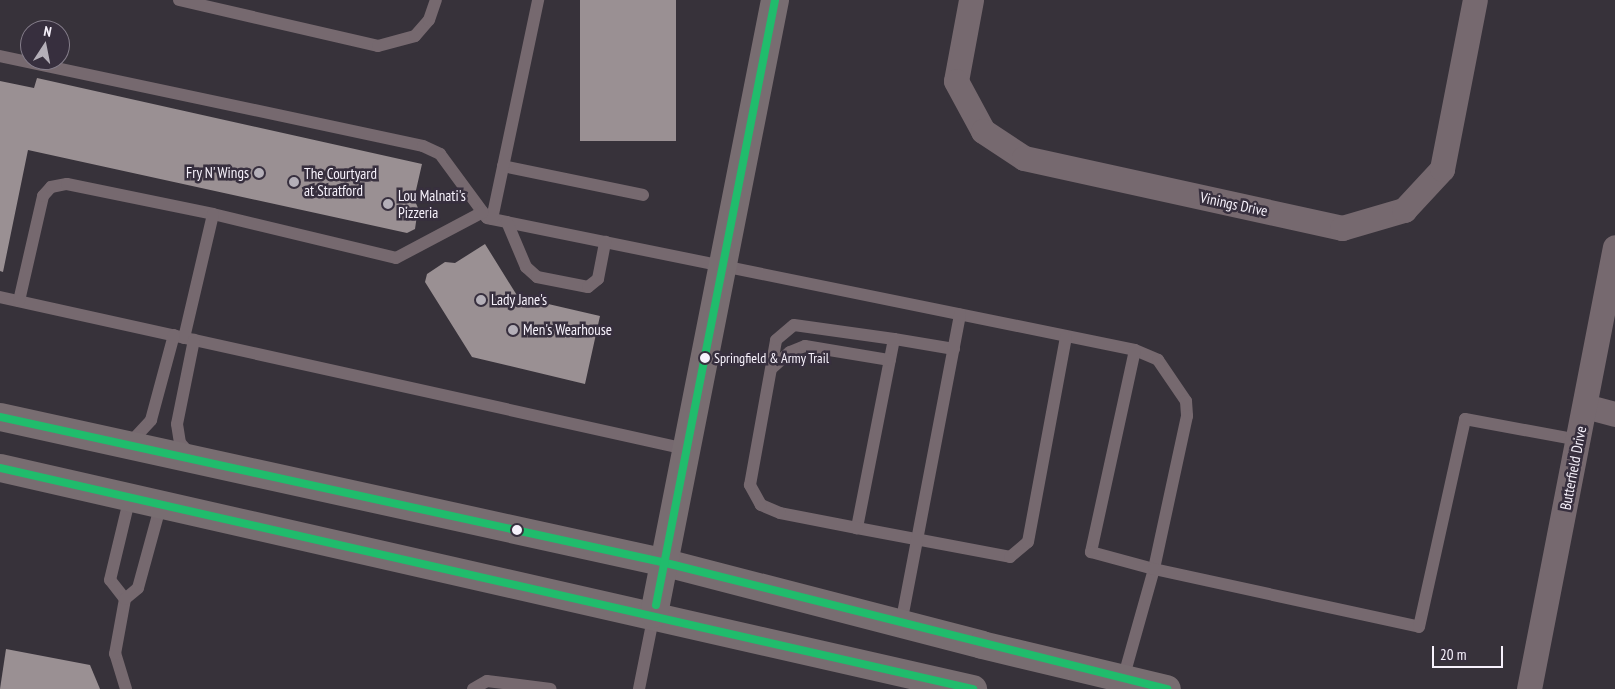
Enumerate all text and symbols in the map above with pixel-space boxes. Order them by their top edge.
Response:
north arrow [20,20,70,70]
text: N [42,22,53,41]
place label: Fry N' Wings [184,164,249,182]
place label: The Courtyard at Stratford [304,164,377,199]
marker: Fry N' Wings [253,167,265,179]
marker: The Courtyard at Stratford [288,176,300,188]
place label: Lou Malnati's Pizzeria [398,186,466,221]
street label: Vinings Drive [1199,188,1269,220]
marker: Lou Malnati's Pizzeria [382,198,394,210]
place label: Lady Jane's [491,291,548,309]
marker: Lady Jane's [475,294,487,306]
place label: Men's Wearhouse [523,321,612,339]
marker: Men's Wearhouse [507,324,519,336]
place label: Springfield & Army Trail [714,350,830,366]
marker: Springfield & Army Trail [700,353,710,363]
street label: Butterfield Drive [1556,424,1590,512]
unlabelled marker [512,525,522,535]
scale bar [1435,636,1506,668]
text: 20 m [1440,645,1466,664]

